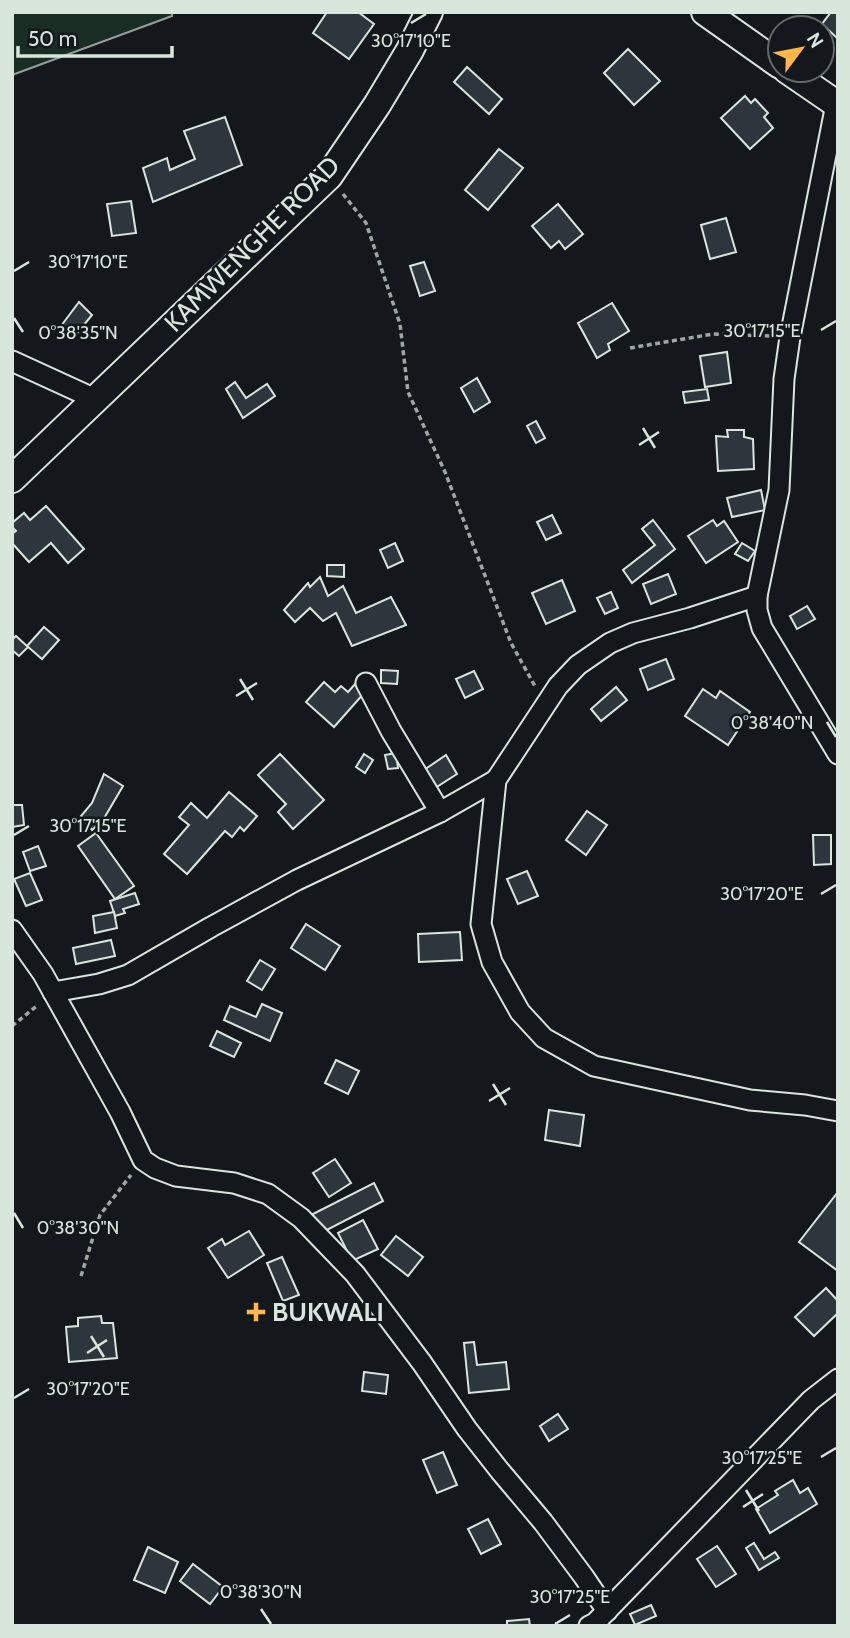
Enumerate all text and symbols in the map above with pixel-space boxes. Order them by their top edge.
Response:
scale bar [18,14,172,58]
north arrow [766,14,836,84]
text: 50 m [28,26,77,51]
text: N [802,28,828,52]
text: 30°17'10"E [371,30,451,52]
street label: KAMWENGHE ROAD [158,150,346,338]
text: 30°17'10"E [48,251,128,273]
text: 30°17'15"E [724,320,800,342]
text: 0°38'35"N [38,322,118,344]
text: 0°38'40"N [731,712,813,734]
text: 30°17'15"E [50,815,126,837]
text: 30°17'20"E [720,883,804,905]
text: 0°38'30"N [37,1217,119,1239]
place label: BUKWALI [272,1296,384,1328]
marker: BUKWALI [246,1302,266,1322]
text: 30°17'20"E [46,1378,130,1400]
text: 30°17'25"E [722,1447,802,1469]
text: 0°38'30"N [220,1581,302,1603]
text: 30°17'25"E [530,1586,610,1608]

